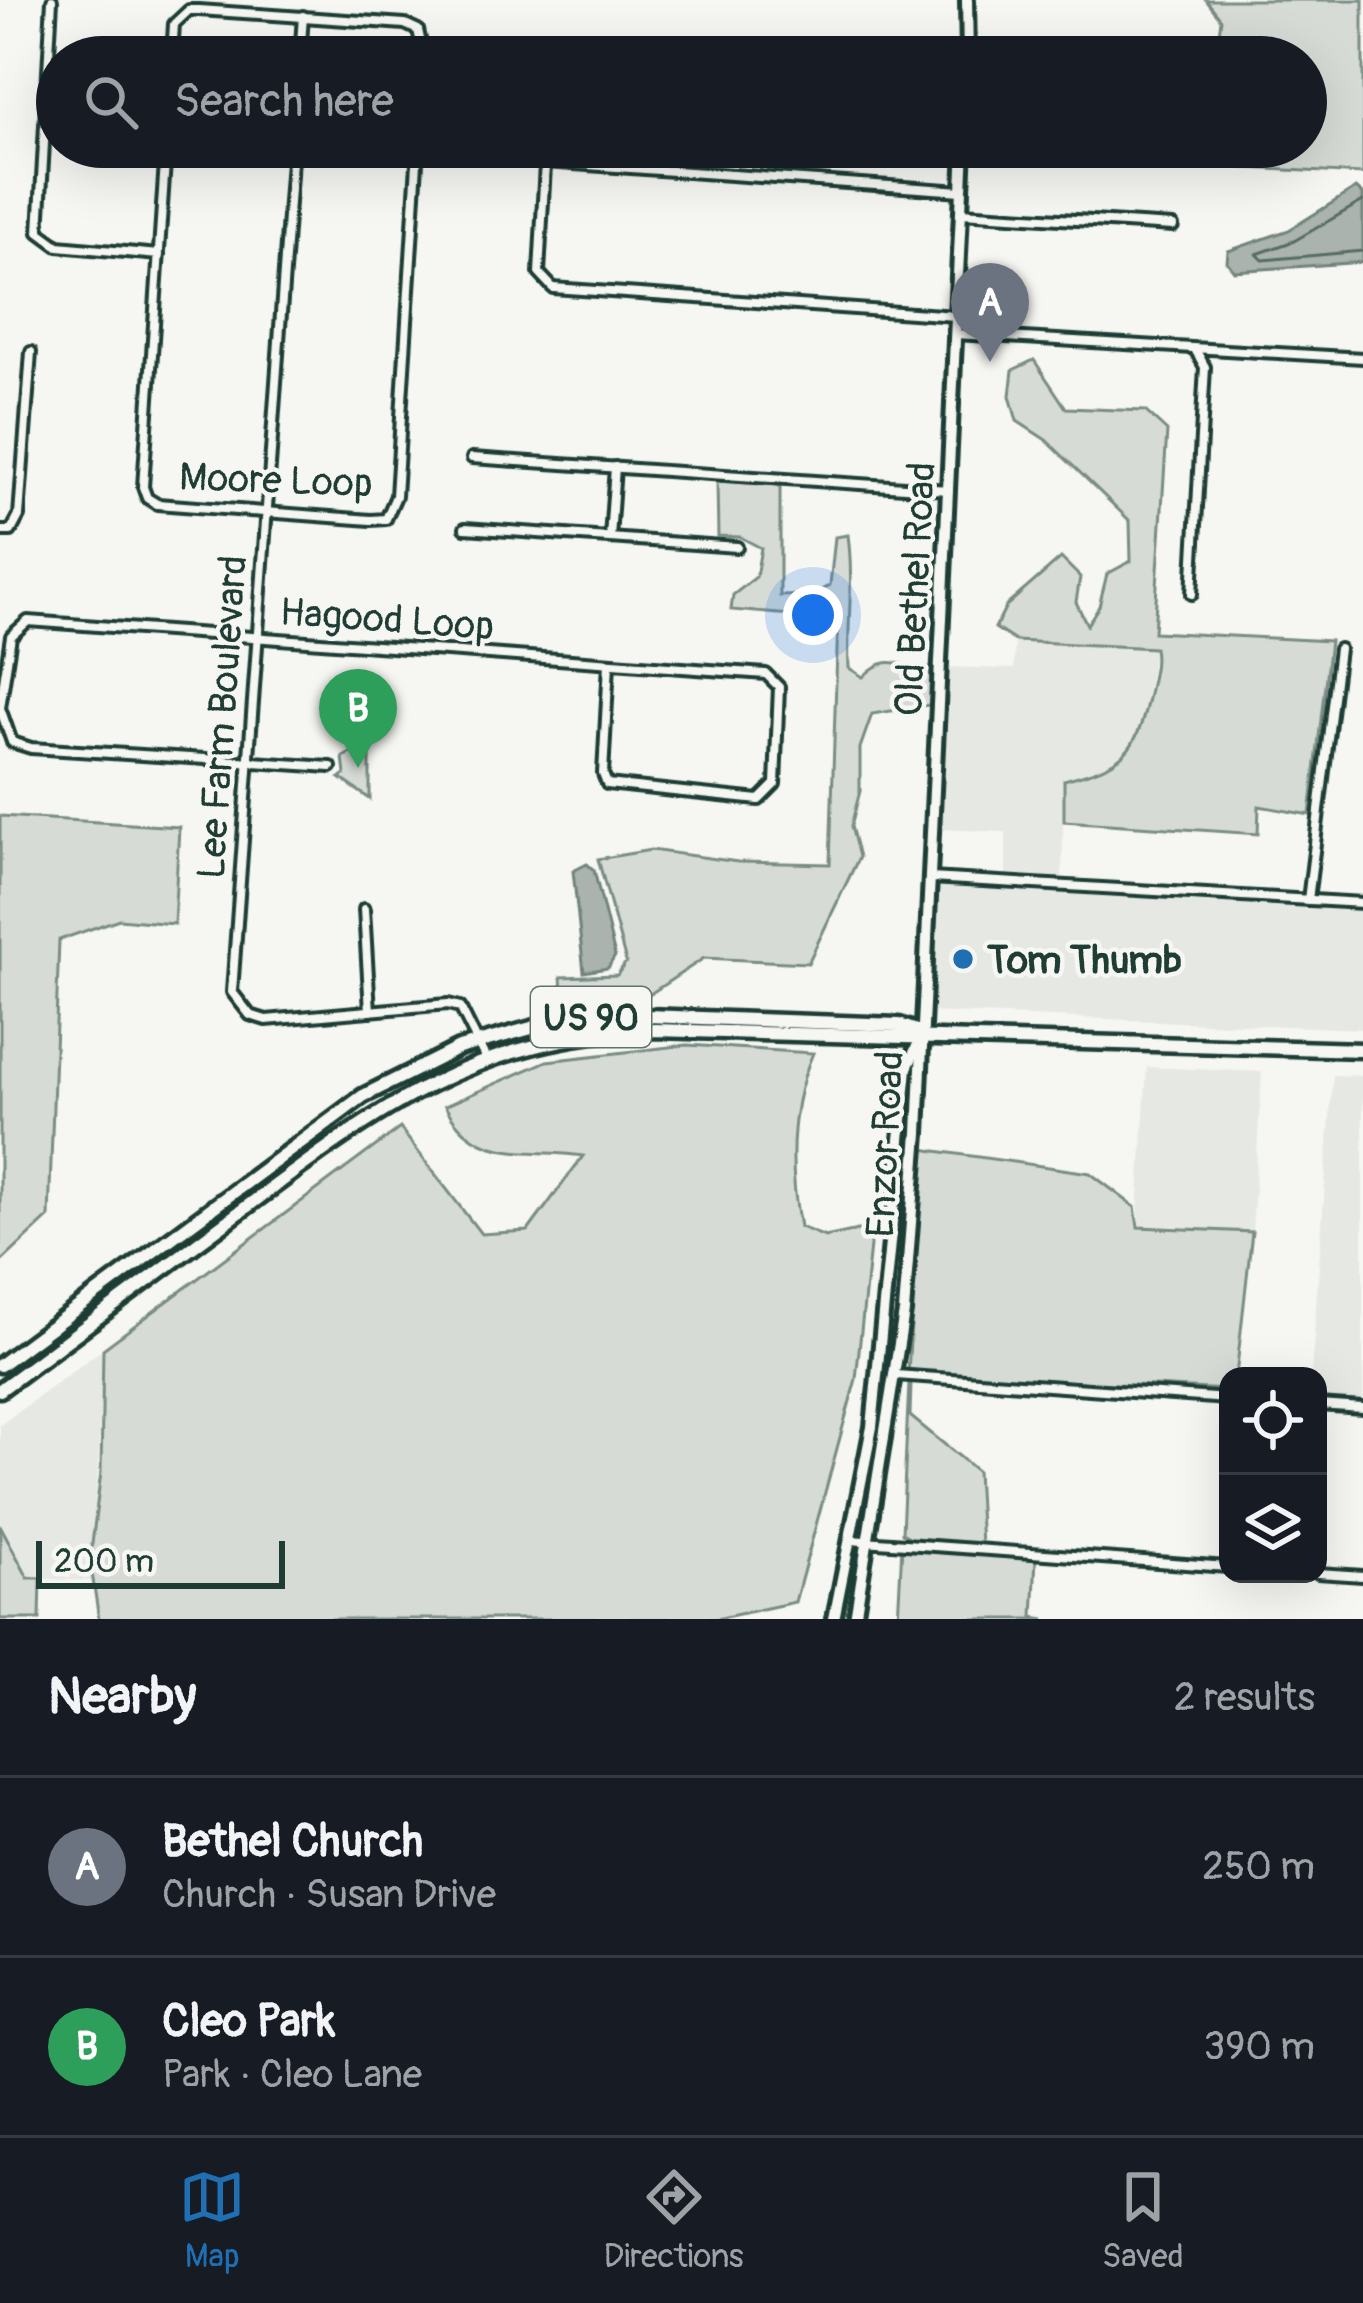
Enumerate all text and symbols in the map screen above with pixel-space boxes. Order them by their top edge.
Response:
search box [36,36,1327,168]
icon: search [78,69,144,135]
text: Search here [174,74,394,130]
pin: A [951,263,1029,362]
street label: Moore Loop [178,453,373,508]
street label: Old Bethel Road [884,461,947,718]
street label: Lee Farm Boulevard [187,554,258,881]
your location [783,585,843,645]
street label: Hagood Loop [278,588,496,651]
pin: B [319,669,397,768]
place label: Tom Thumb [987,936,1182,985]
marker: Tom Thumb [950,946,976,972]
road number: US 90 [531,987,651,1047]
street label: Enzor Road [856,1050,915,1239]
map controls [1219,1367,1327,1583]
button: locate [1219,1367,1327,1475]
button: layers [1219,1475,1327,1583]
scale bar [36,1535,285,1588]
text: 200 m [54,1541,154,1582]
text: Nearby [48,1665,196,1729]
text: 2 results [1174,1673,1315,1722]
text: Bethel Church [162,1814,423,1870]
text: A [74,1842,100,1891]
text: 250 m [1202,1842,1315,1891]
text: Church · Susan Drive [162,1870,496,1919]
text: Cleo Park [162,1994,335,2050]
text: B [76,2022,98,2071]
text: 390 m [1203,2022,1315,2071]
text: Park · Cleo Lane [162,2050,422,2099]
tab: Map [179,2164,245,2277]
tab: Directions [604,2164,744,2277]
tab: Saved [1102,2164,1184,2277]

